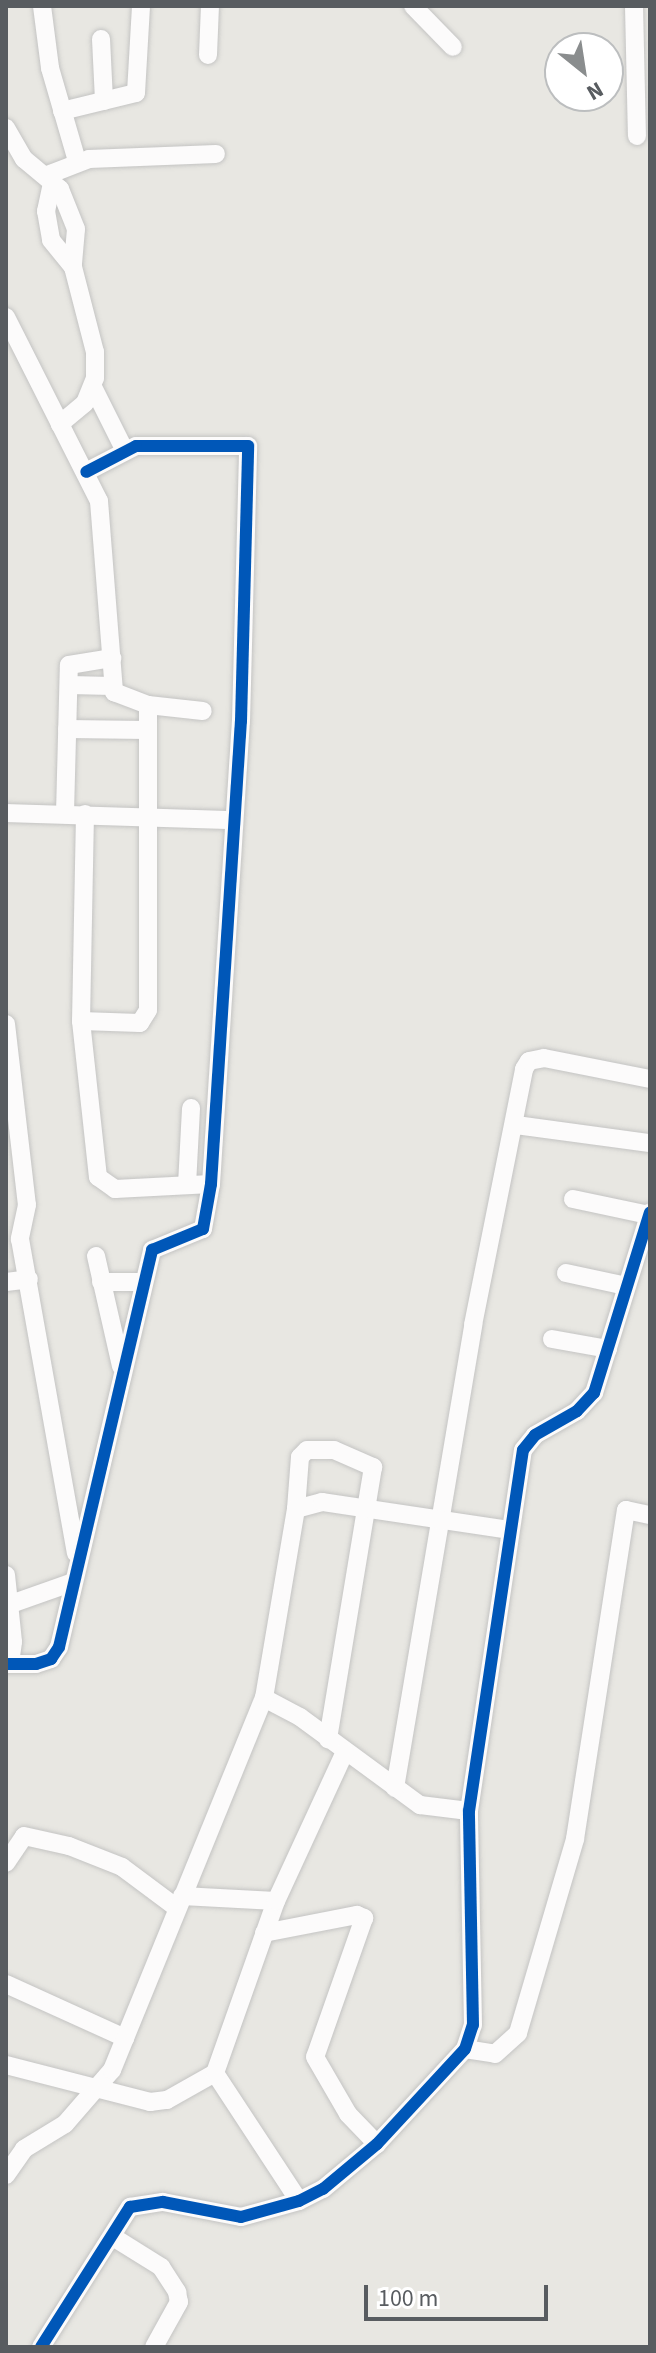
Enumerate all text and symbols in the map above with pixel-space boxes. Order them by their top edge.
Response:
north arrow [544,32,624,112]
text: N [581,74,609,109]
scale bar [368,2269,552,2319]
text: 100 m [378,2281,438,2316]

